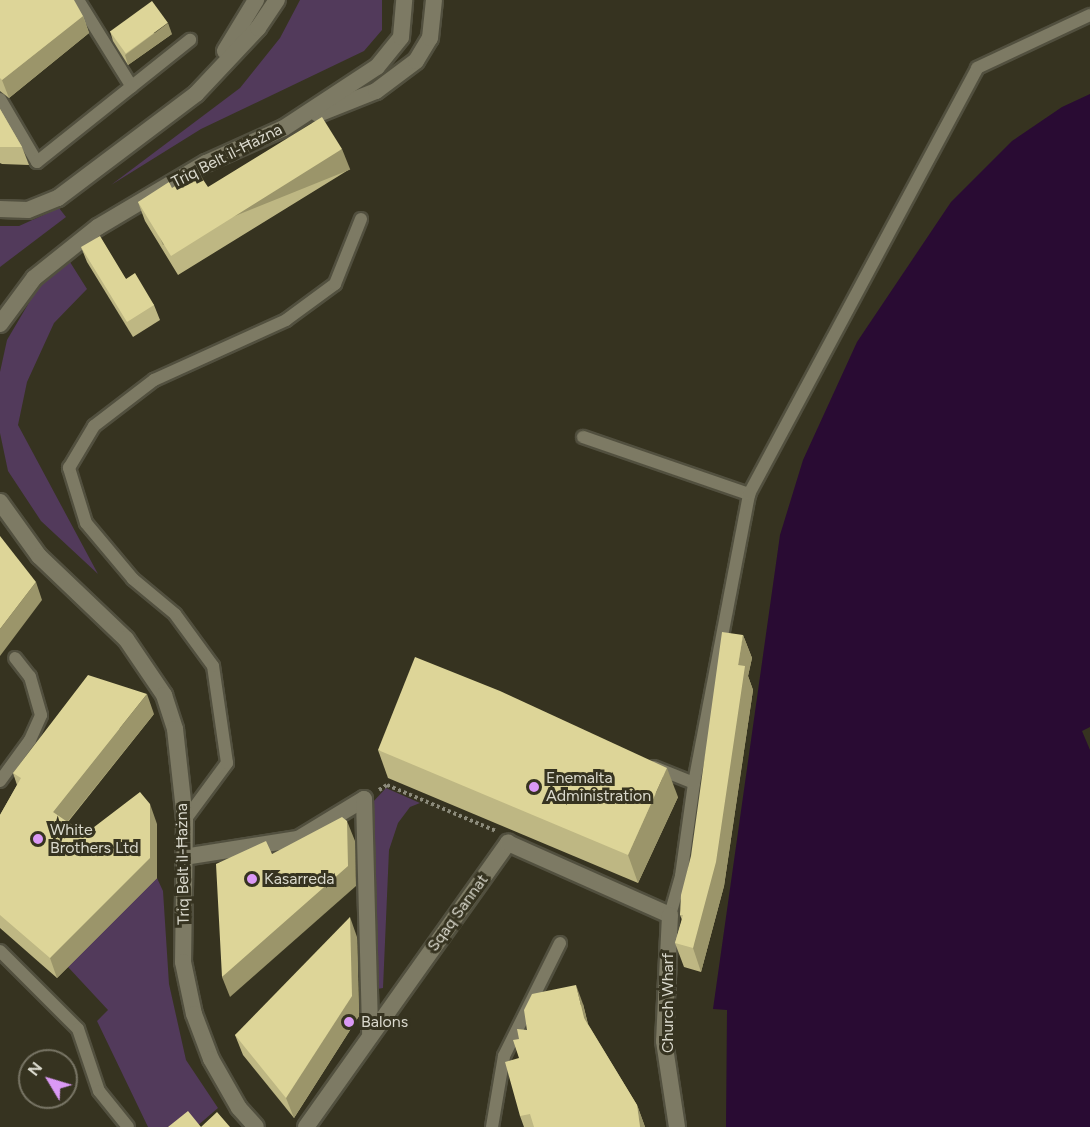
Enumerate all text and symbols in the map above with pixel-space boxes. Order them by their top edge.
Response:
street label: Triq Belt il-Ħażna [169,120,285,192]
place label: Enemalta Administration [546,768,651,806]
marker: Enemalta Administration [527,780,541,794]
street label: Triq Belt il-Ħażna [172,803,194,925]
place label: White Brothers Ltd [50,820,139,858]
marker: White Brothers Ltd [31,832,45,846]
place label: Kasarreda [264,869,334,889]
street label: Sqaq Sannat [424,871,492,955]
marker: Kasarreda [245,872,259,886]
street label: Church Wharf [658,953,678,1053]
place label: Balons [361,1012,408,1032]
marker: Balons [342,1015,356,1029]
north arrow [18,1049,78,1109]
text: N [24,1058,46,1080]

